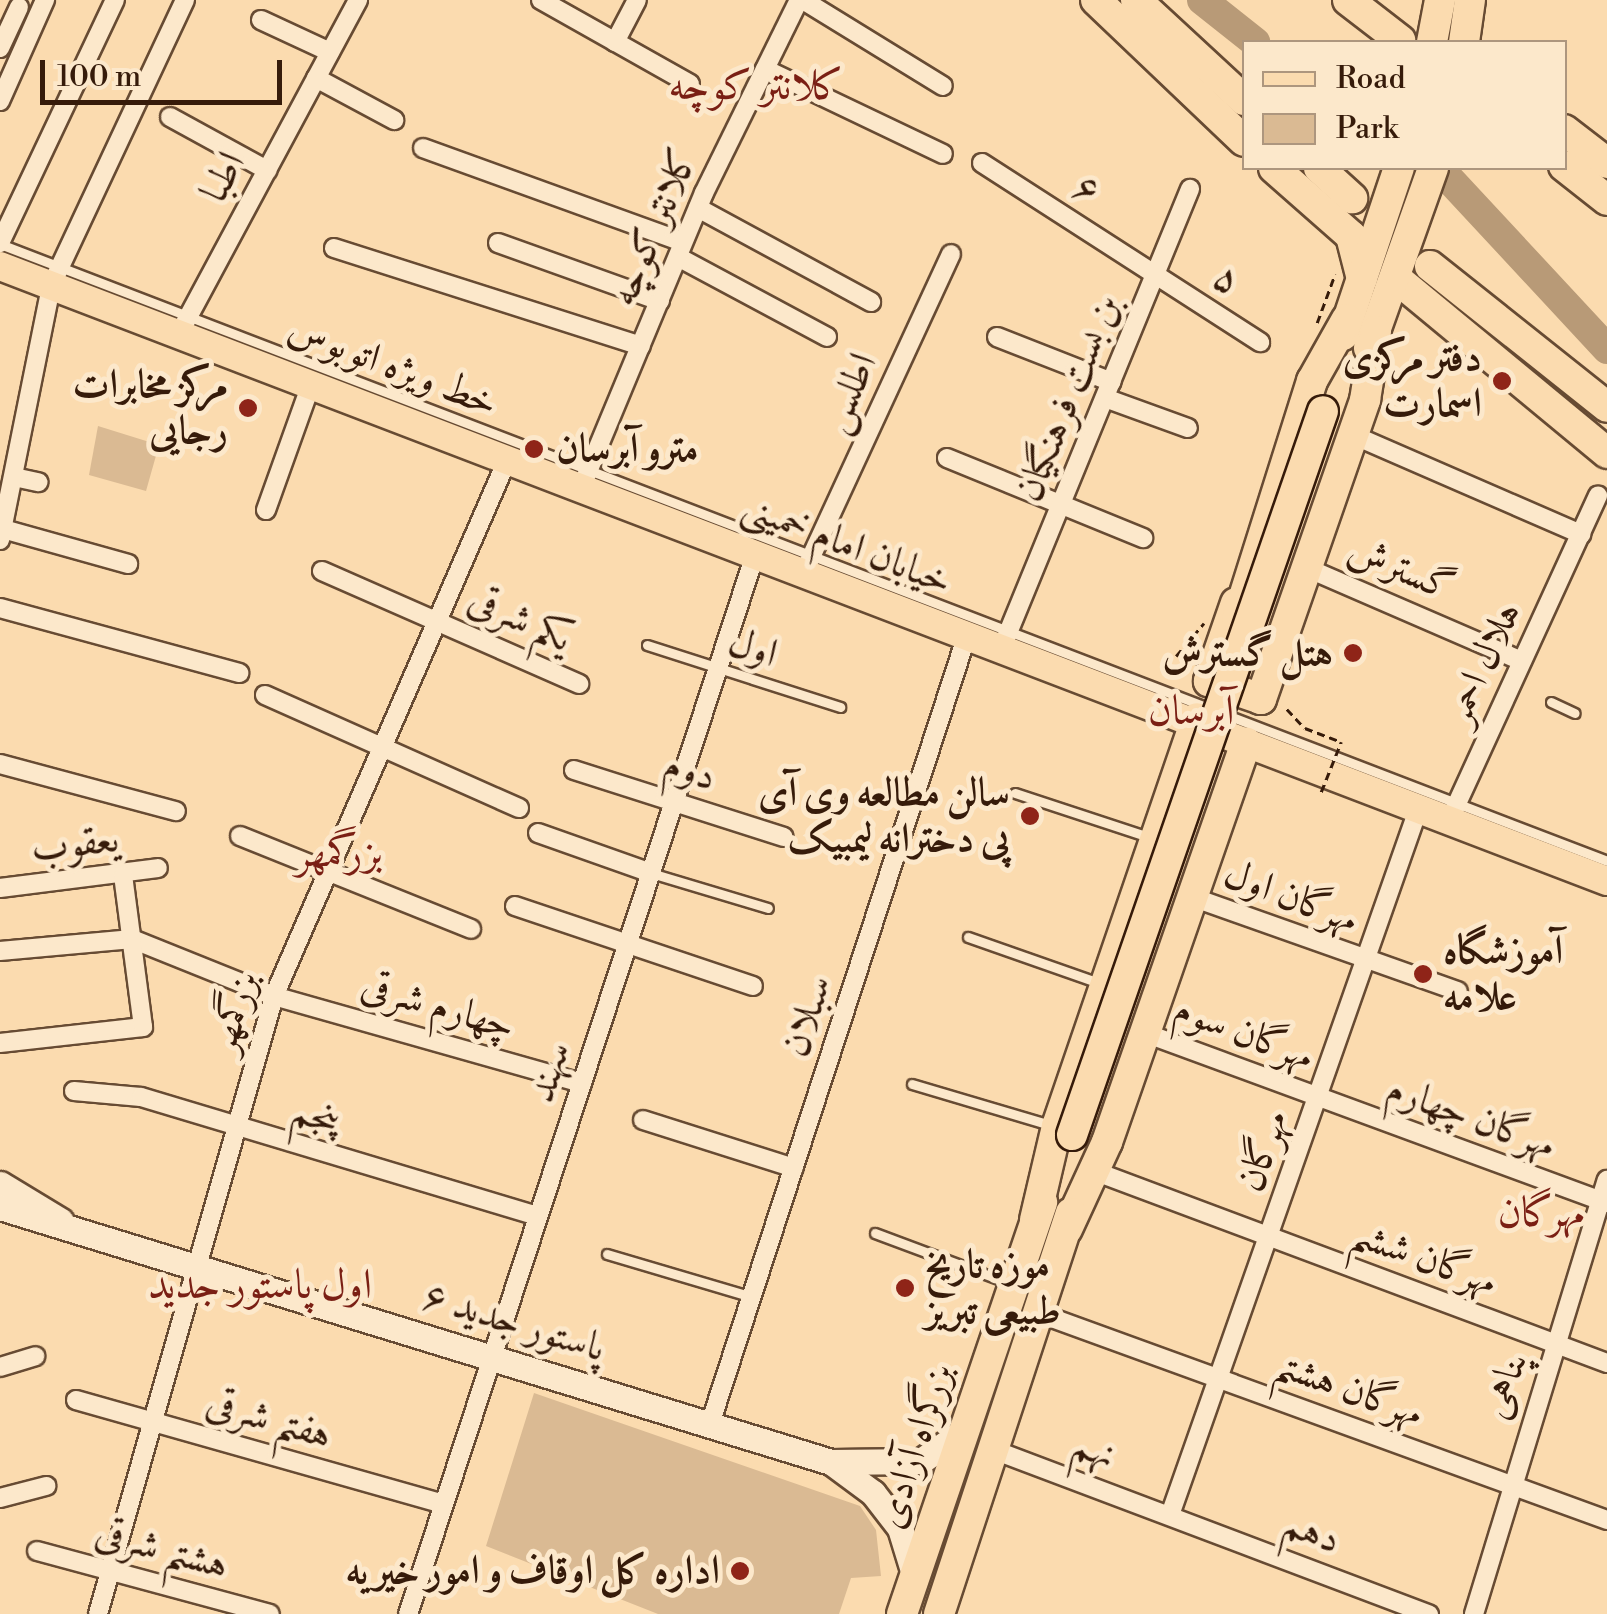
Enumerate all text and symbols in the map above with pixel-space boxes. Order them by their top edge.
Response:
scale bar [45,40,288,102]
legend [1242,40,1567,170]
text: 100 m [57,58,141,96]
text: Road [1336,60,1406,98]
district label: کلانتر کوچه [668,62,844,112]
text: Park [1336,110,1398,148]
street label: کلانتر کوچه [599,141,709,313]
street label: اطبا [190,144,256,210]
street label: ۶ [1064,162,1110,216]
street label: ۵ [1204,252,1250,306]
street label: بن بست فرهنگیان [1005,287,1131,509]
street label: خط ویژه اتوبوس [282,304,504,428]
place label: دفتر مرکزی اسمارت [1342,334,1482,428]
street label: اطلس [810,346,888,440]
place label: مرکز مخابرات رجایی [72,361,228,455]
marker: دفتر مرکزی اسمارت [1491,370,1513,392]
marker: مرکز مخابرات رجایی [237,397,259,419]
place label: مترو آبرسان [556,425,699,473]
marker: مترو آبرسان [521,436,547,462]
street label: خیابان امام خمینی [735,482,959,606]
street label: گسترش [1341,526,1461,612]
street label: یکم شرقی [461,575,579,663]
street label: هلال احمر [1434,594,1532,732]
street label: اول [722,618,784,678]
place label: هتل گسترش [1162,629,1333,677]
marker: هتل گسترش [1342,642,1364,664]
district label: آبرسان [1148,687,1234,737]
street label: دوم [658,740,722,802]
place label: سالن مطالعه وی آی پی دخترانه لیمبیک [758,769,1010,863]
marker: سالن مطالعه وی آی پی دخترانه لیمبیک [1019,805,1041,827]
street label: یعقوب [28,815,122,873]
district label: بزرگمهر [296,829,382,879]
street label: مهرگان اول [1217,850,1365,944]
place label: آموزشگاه علامه [1443,927,1563,1021]
street label: چهارم شرقی [356,961,520,1051]
marker: آموزشگاه علامه [1412,963,1434,985]
street label: بزرگمهر [198,965,270,1059]
street label: سبلان [771,969,843,1063]
street label: مهرگان سوم [1167,984,1321,1082]
street label: سهند [517,1036,581,1108]
street label: مهرگان چهارم [1380,1064,1562,1170]
street label: پنجم [286,1086,346,1146]
street label: مهرگان [1226,1104,1300,1198]
district label: مهرگان [1498,1189,1584,1239]
street label: مهرگان ششم [1345,1210,1503,1306]
place label: موزه تاریخ طبیعی تبریز [925,1241,1061,1335]
district label: اول پاستور جدید [148,1261,372,1311]
street label: پاستور جدید ۶ [417,1272,611,1372]
marker: موزه تاریخ طبیعی تبریز [894,1277,916,1299]
street label: مهرگان هشتم [1268,1340,1430,1438]
street label: پناهی [1472,1345,1538,1425]
street label: بزرگراه آزادی [866,1357,964,1535]
street label: هفتم شرقی [201,1378,337,1460]
street label: نهم [1066,1420,1122,1480]
street label: دهم [1277,1499,1347,1565]
street label: هشتم شرقی [90,1508,234,1590]
place label: اداره کل اوقاف و امور خیریه [346,1547,720,1595]
marker: اداره کل اوقاف و امور خیریه [729,1560,751,1582]

